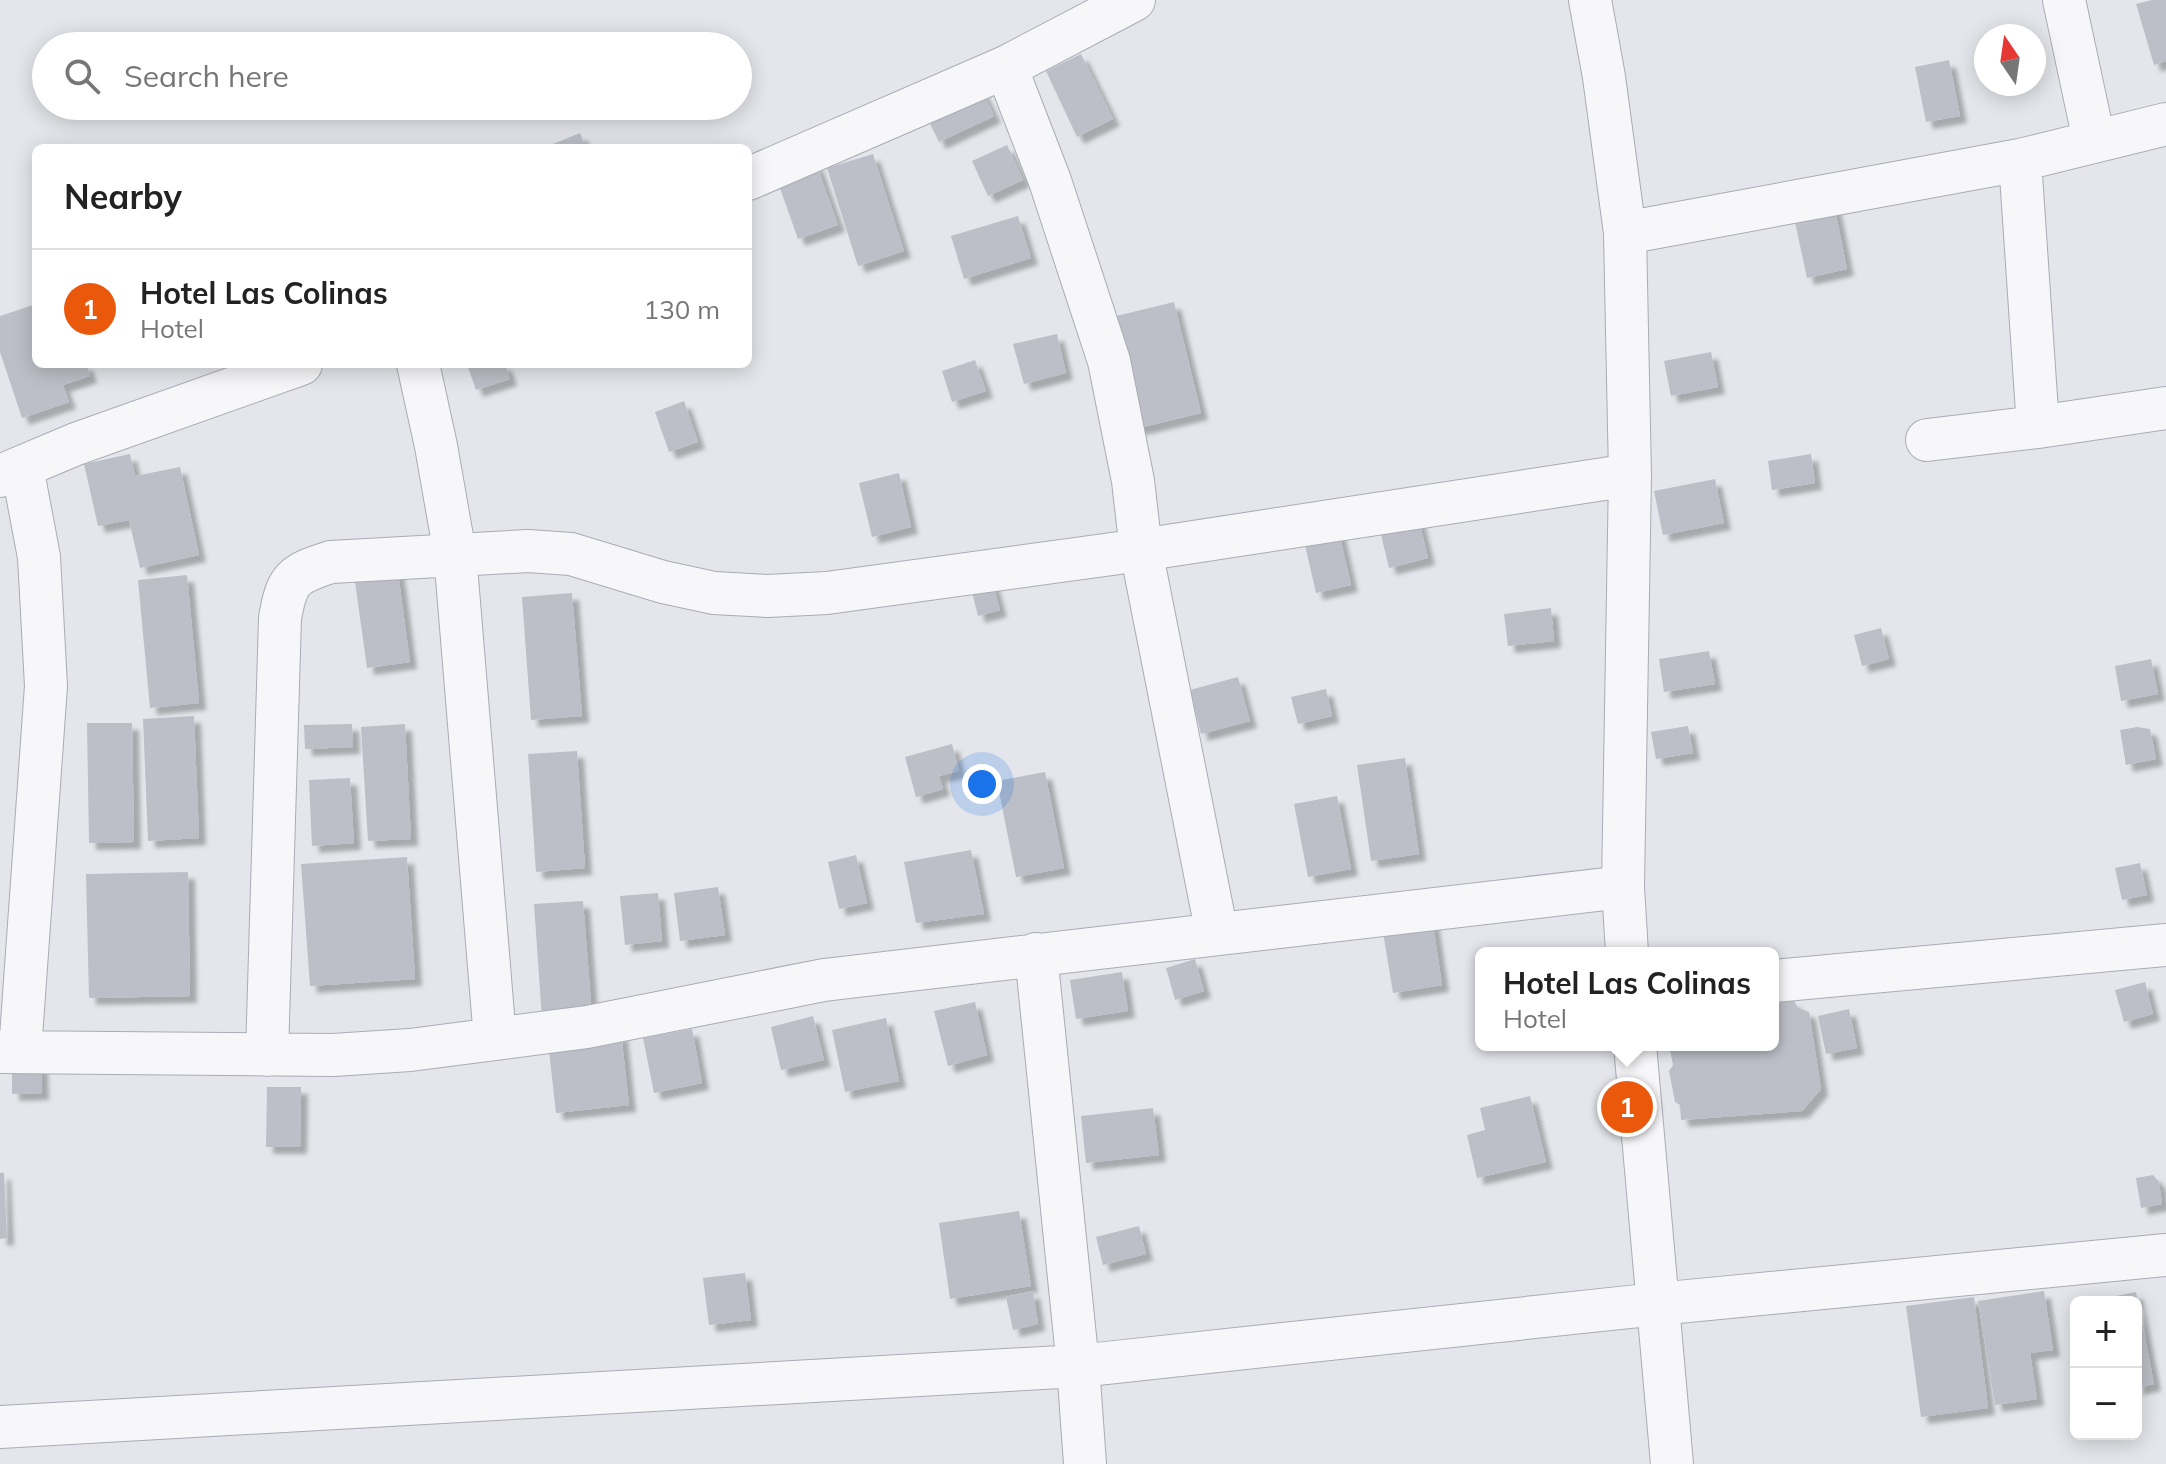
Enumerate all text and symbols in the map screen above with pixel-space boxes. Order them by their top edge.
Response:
north arrow [1974,24,2046,96]
search box [32,32,752,120]
icon: search [60,54,104,98]
text: Search here [124,57,289,95]
text: Nearby [64,175,182,218]
text: Hotel Las Colinas [140,274,388,312]
text: 1 [82,293,98,326]
text: 130 m [644,293,720,326]
text: Hotel [140,312,204,345]
your location [962,764,1002,804]
popup [1475,947,1779,1051]
text: Hotel Las Colinas [1503,964,1751,1002]
text: Hotel [1503,1002,1567,1035]
pin: 1 [1601,1077,1653,1137]
map controls [2070,1296,2142,1440]
button: + [2070,1296,2142,1368]
button: − [2070,1368,2142,1440]

